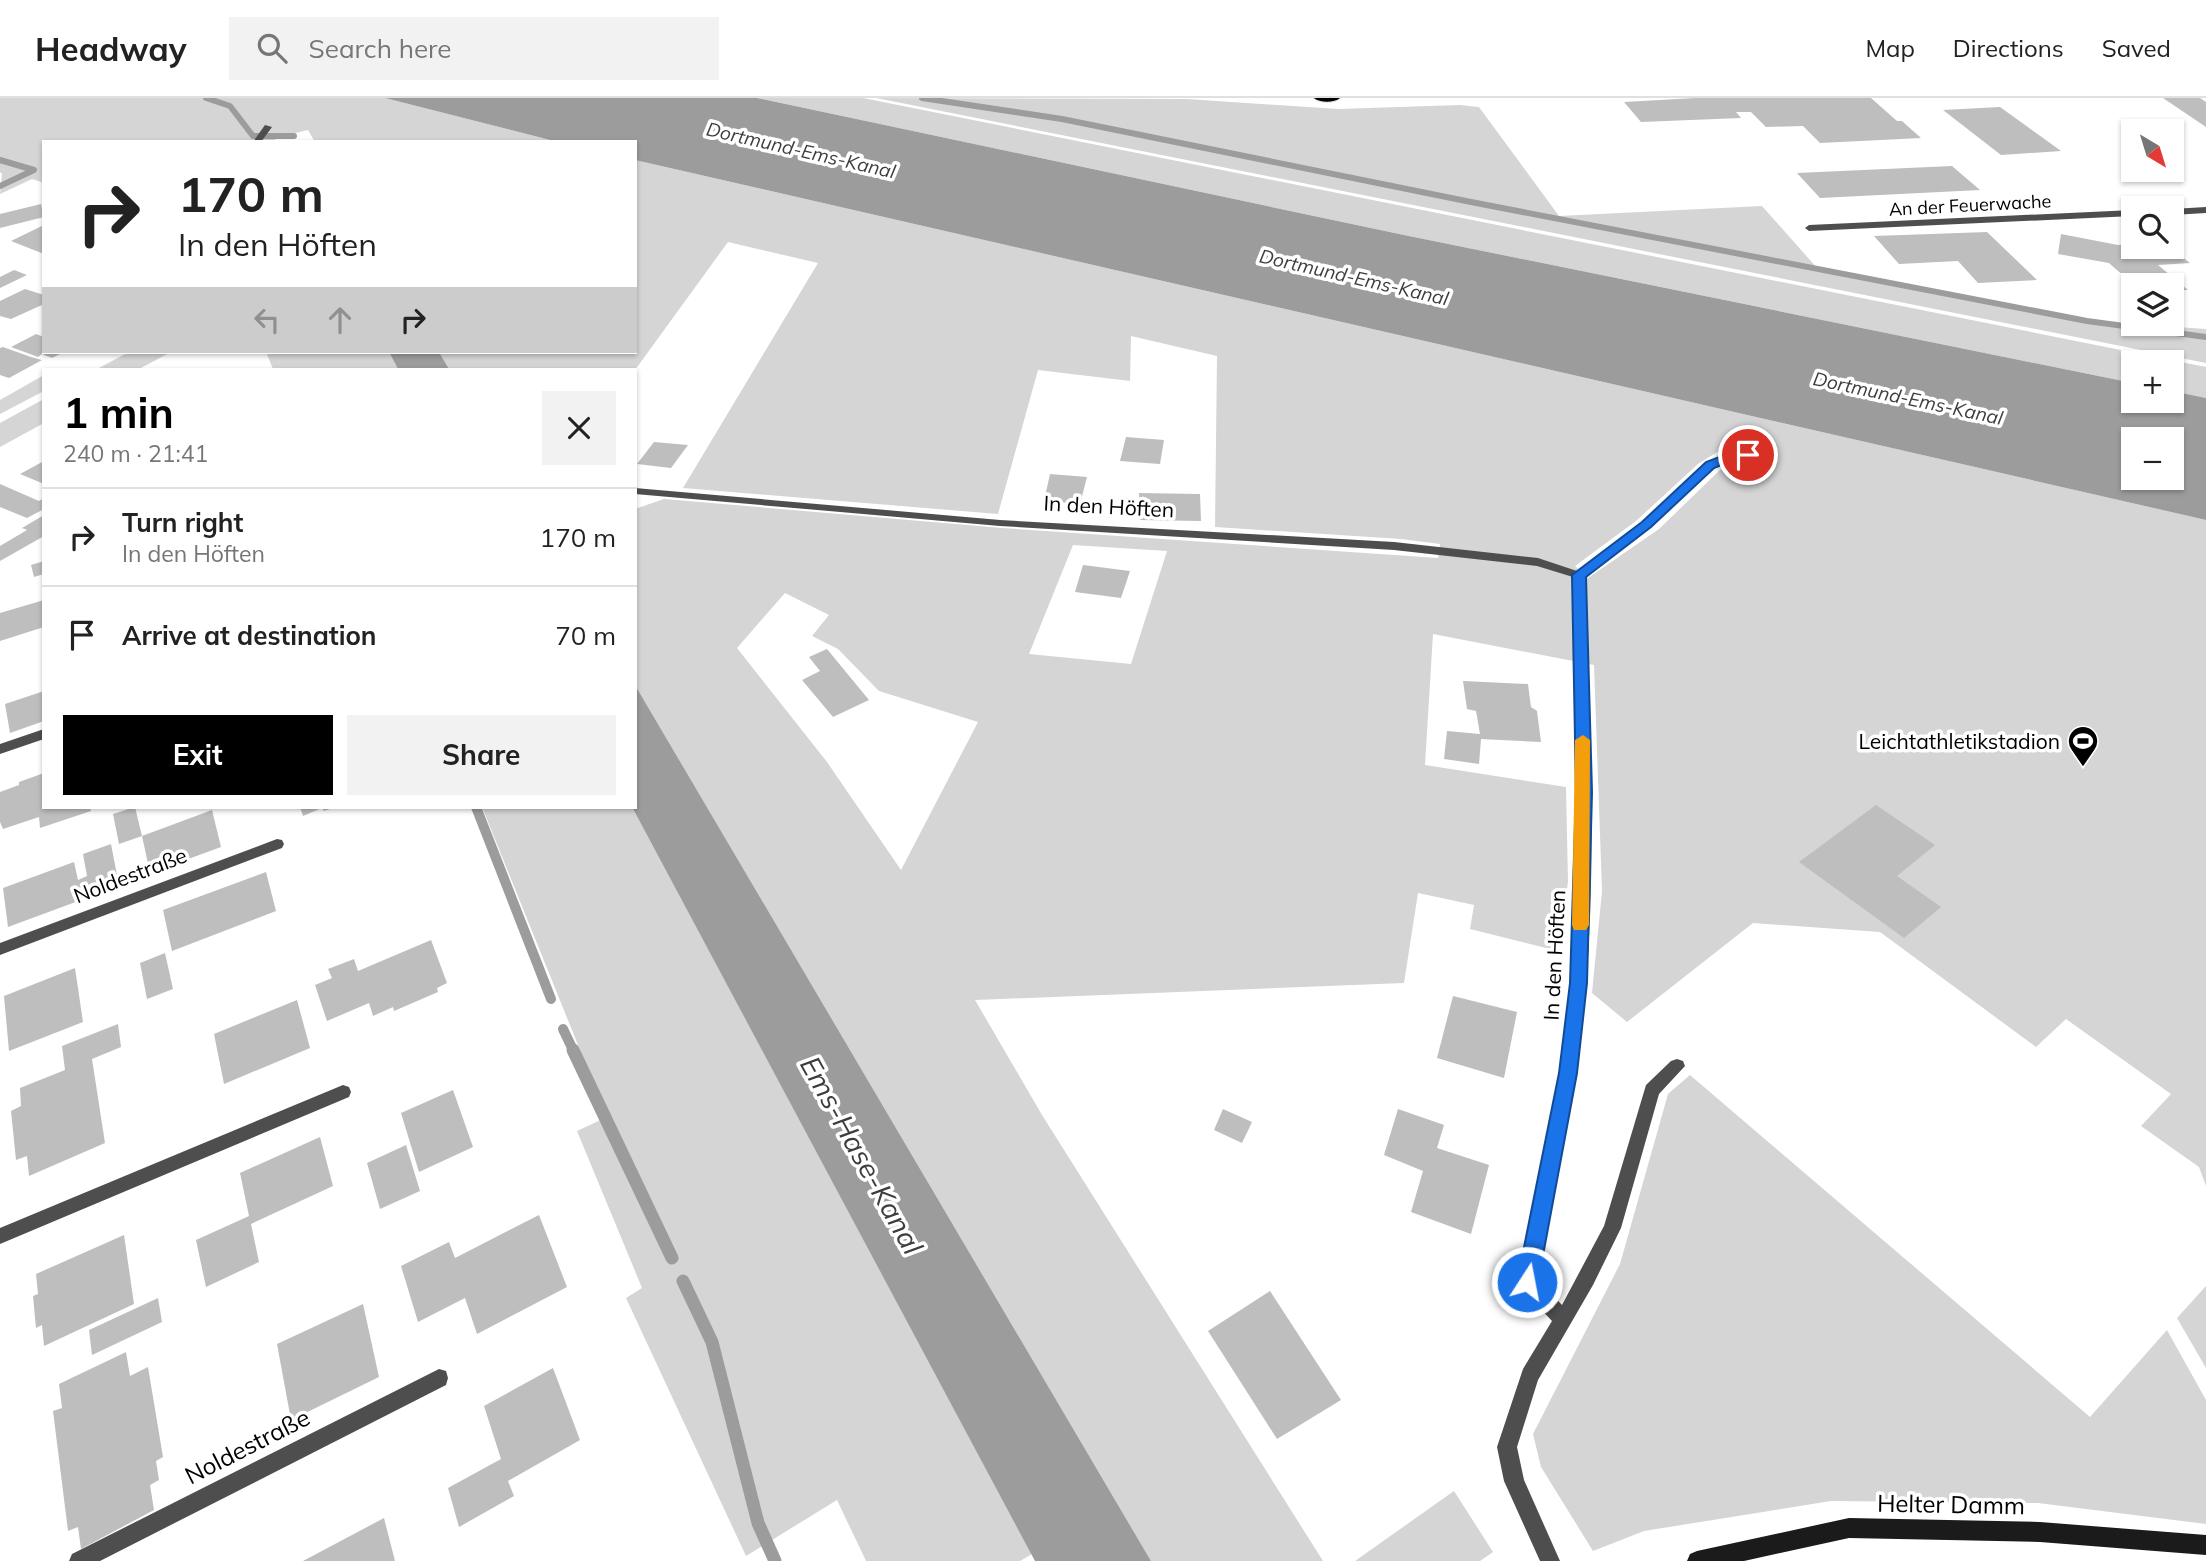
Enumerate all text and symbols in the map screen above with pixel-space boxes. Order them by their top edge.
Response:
search box [229,17,719,80]
text: Headway [35,28,187,69]
icon: search [253,29,291,67]
text: Search here [309,32,451,65]
text: Map [1865,33,1915,63]
text: Directions [1953,33,2064,63]
text: Saved [2102,33,2171,63]
water label: Dortmund-Ems-Kanal [704,117,898,184]
north arrow [2121,119,2184,182]
map controls [2121,119,2184,490]
text: 170 m [178,163,324,224]
icon: right [63,168,154,259]
street label: An der Feuerwache [1888,189,2052,221]
button: search [2121,196,2184,259]
text: In den Höften [178,224,377,264]
water label: Dortmund-Ems-Kanal [1257,244,1451,311]
button: layers [2121,273,2184,336]
icon: left [248,301,286,339]
icon: ahead [321,301,359,339]
icon: right [394,301,432,339]
button: + [2121,350,2184,413]
water label: Dortmund-Ems-Kanal [1811,366,2006,430]
text: 1 min [63,386,174,439]
button: close [542,391,616,465]
pin [1718,425,1778,485]
button: − [2121,427,2184,490]
icon: arrive [1729,436,1767,474]
text: 240 m · 21:41 [63,439,208,468]
street label: In den Höften [1043,490,1175,522]
text: Turn right [122,506,243,539]
icon: right [63,518,101,556]
text: 170 m [540,521,616,554]
text: In den Höften [122,539,265,568]
icon: arrive [63,616,101,654]
text: Arrive at destination [122,619,377,652]
text: 70 m [555,619,616,652]
button: Exit [63,715,333,795]
button: Share [347,715,616,795]
sports icon: Leichtathletikstadion [2066,724,2100,768]
place label: Leichtathletikstadion [1858,728,2060,754]
street label: Noldestraße [70,842,190,908]
street label: In den Höften [1538,889,1570,1021]
water label: Ems-Hase-Kanal [793,1050,931,1260]
position arrow [1490,1245,1564,1319]
street label: Noldestraße [179,1402,315,1490]
street label: Helter Damm [1877,1488,2025,1520]

